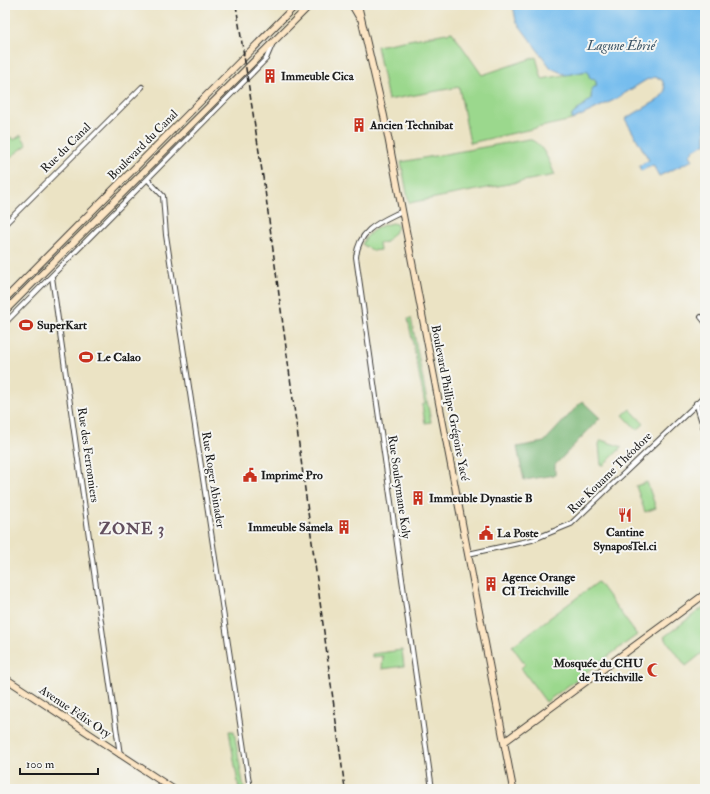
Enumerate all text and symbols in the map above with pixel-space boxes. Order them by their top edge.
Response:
water label: Lagune Ébrié [586,37,658,54]
building icon: Immeuble Cica [262,68,278,84]
place label: Immeuble Cica [281,69,355,84]
street label: Boulevard du Canal [105,107,181,183]
building icon: Ancien Technibat [351,117,367,133]
place label: Ancien Technibat [369,118,453,133]
street label: Rue du Canal [38,120,94,176]
sports icon: SuperKart [18,317,34,333]
place label: SuperKart [37,318,87,333]
street label: Boulevard Phillipe Grégoire Yacé [428,324,473,483]
sports icon: Le Calao [78,349,94,365]
place label: Le Calao [97,350,141,365]
street label: Rue des Ferronniers [74,407,102,503]
street label: Rue Kouame Théodore [565,429,655,517]
street label: Rue Roger Abinader [198,431,228,530]
street label: Rue Souleymane Koly [384,434,414,540]
public building icon: Imprime Pro [242,467,258,483]
place label: Imprime Pro [261,468,323,483]
building icon: Immeuble Dynastie B [410,490,426,506]
place label: Immeuble Dynastie B [429,491,533,506]
restaurant icon: Cantine SynaposTel.ci [617,507,633,523]
district label: ZONE 3 [99,519,165,539]
building icon: Immeuble Samela [336,519,352,535]
place label: Immeuble Samela [248,520,334,535]
public building icon: La Poste [478,525,494,541]
place label: Cantine SynaposTel.ci [593,525,658,554]
place label: La Poste [497,526,540,541]
place label: Agence Orange CI Treichville [501,570,576,599]
building icon: Agence Orange CI Treichville [483,576,499,592]
place label: Mosquée du CHU de Treichville [552,656,644,685]
mosque icon: Mosquée du CHU de Treichville [646,662,662,678]
street label: Avenue Félix Ory [36,682,114,742]
scale bar [20,750,98,776]
text: 100 m [26,757,55,772]

